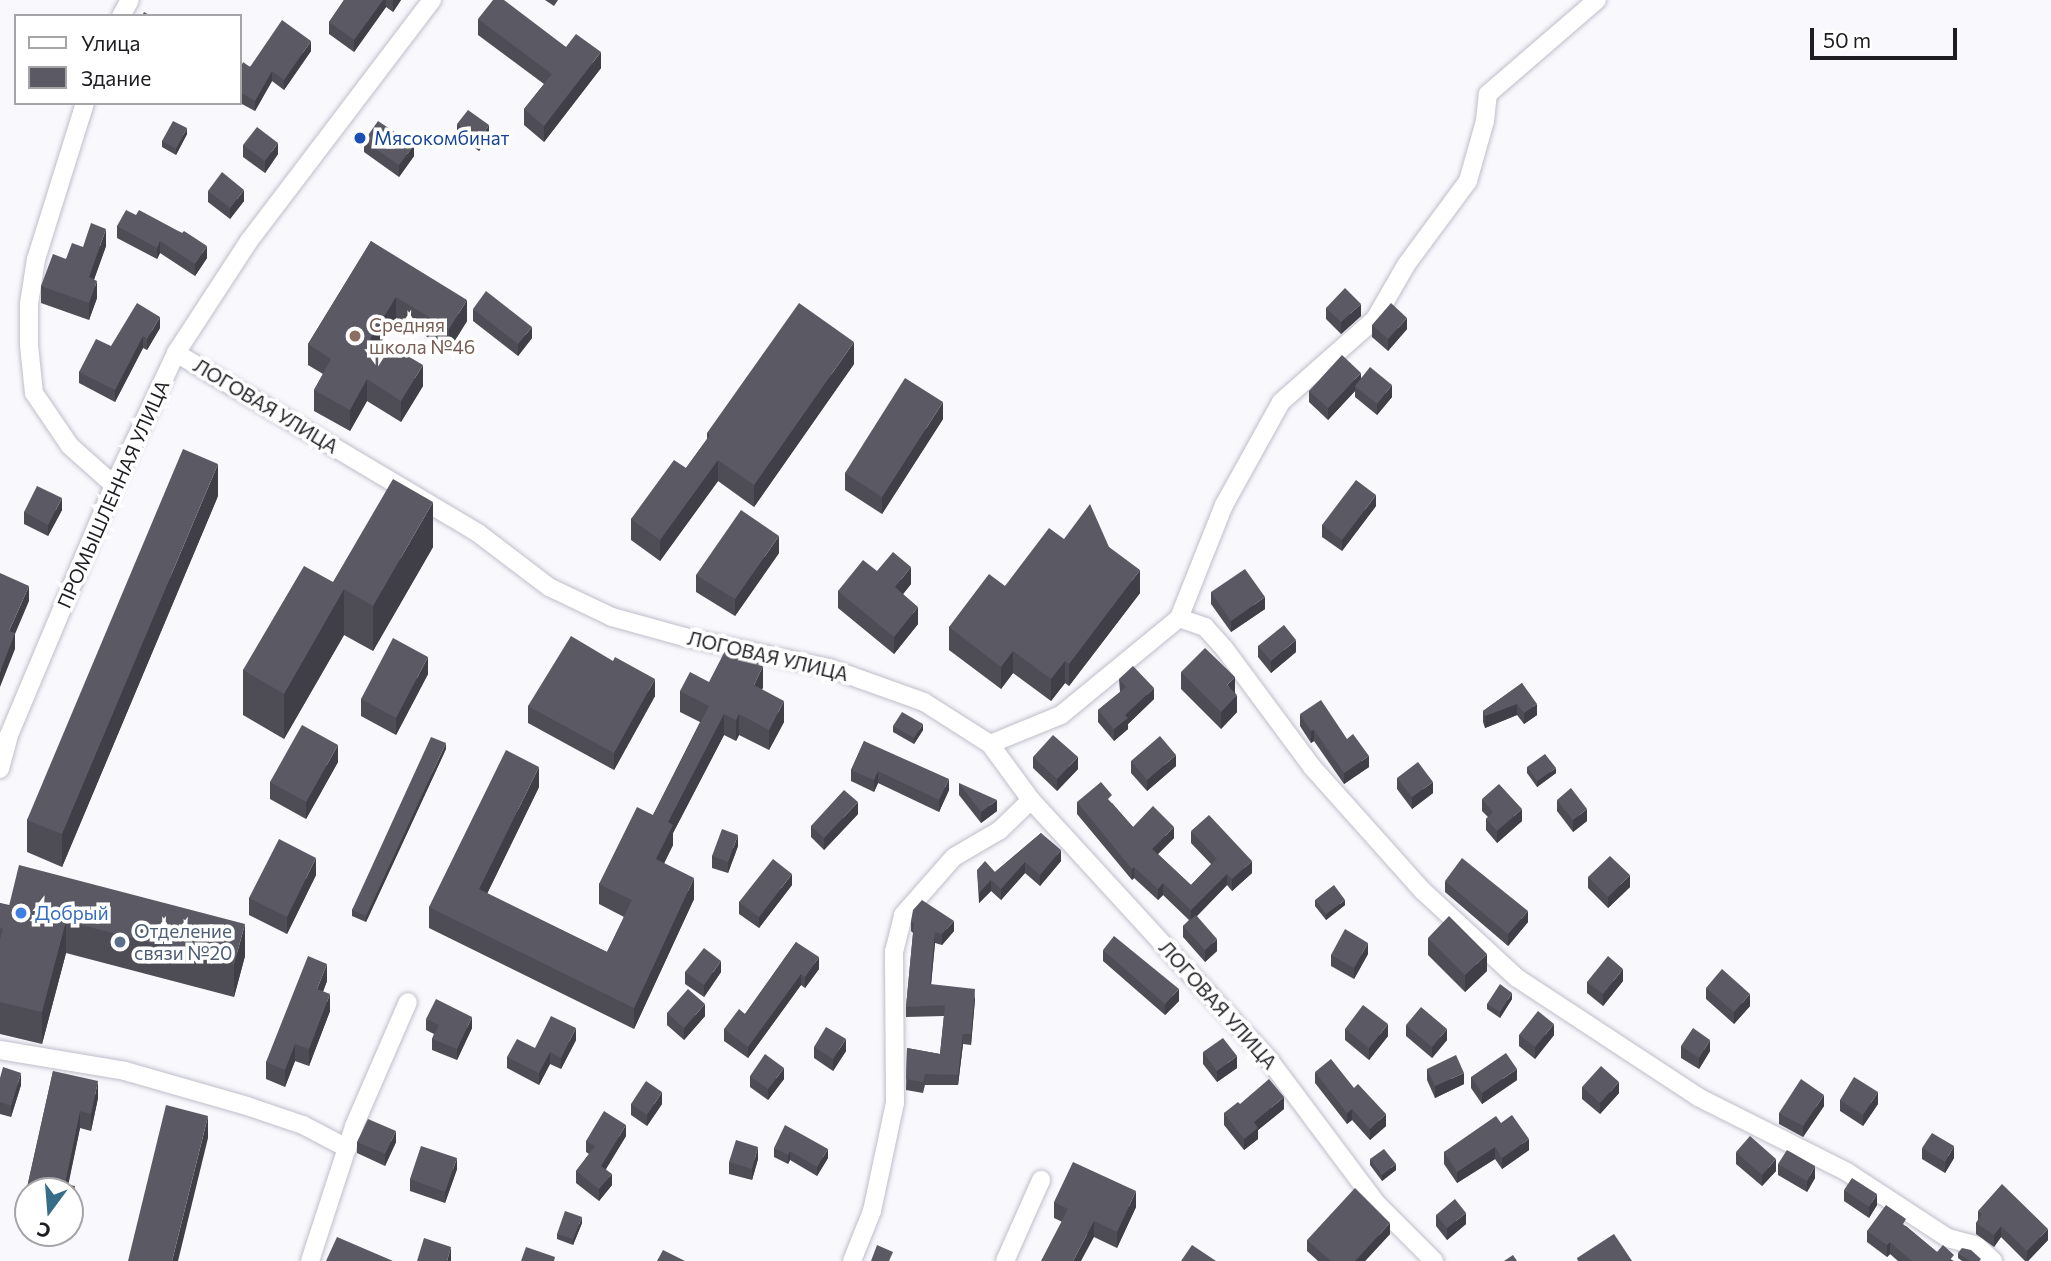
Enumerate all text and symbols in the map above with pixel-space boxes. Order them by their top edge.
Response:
legend [14,14,242,105]
scale bar [1813,14,1960,58]
text: 50 m [1823,27,1871,52]
text: Улица [81,30,140,55]
text: Здание [81,65,151,90]
place label: Мясокомбинат [374,127,510,149]
marker: Мясокомбинат [352,130,368,146]
place label: Средняя школа №46 [369,314,475,358]
marker: Средняя школа №46 [347,328,363,344]
street label: ЛОГОВАЯ УЛИЦА [190,354,342,458]
street label: ПРОМЫШЛЕННАЯ УЛИЦА [52,377,174,611]
street label: ЛОГОВАЯ УЛИЦА [685,626,851,686]
place label: Добрый [35,902,109,924]
marker: Добрый [13,905,29,921]
place label: Отделение связи №20 [134,920,232,964]
marker: Отделение связи №20 [112,934,128,950]
street label: ЛОГОВАЯ УЛИЦА [1155,936,1281,1074]
north arrow [14,1177,84,1247]
text: С [34,1218,53,1244]

